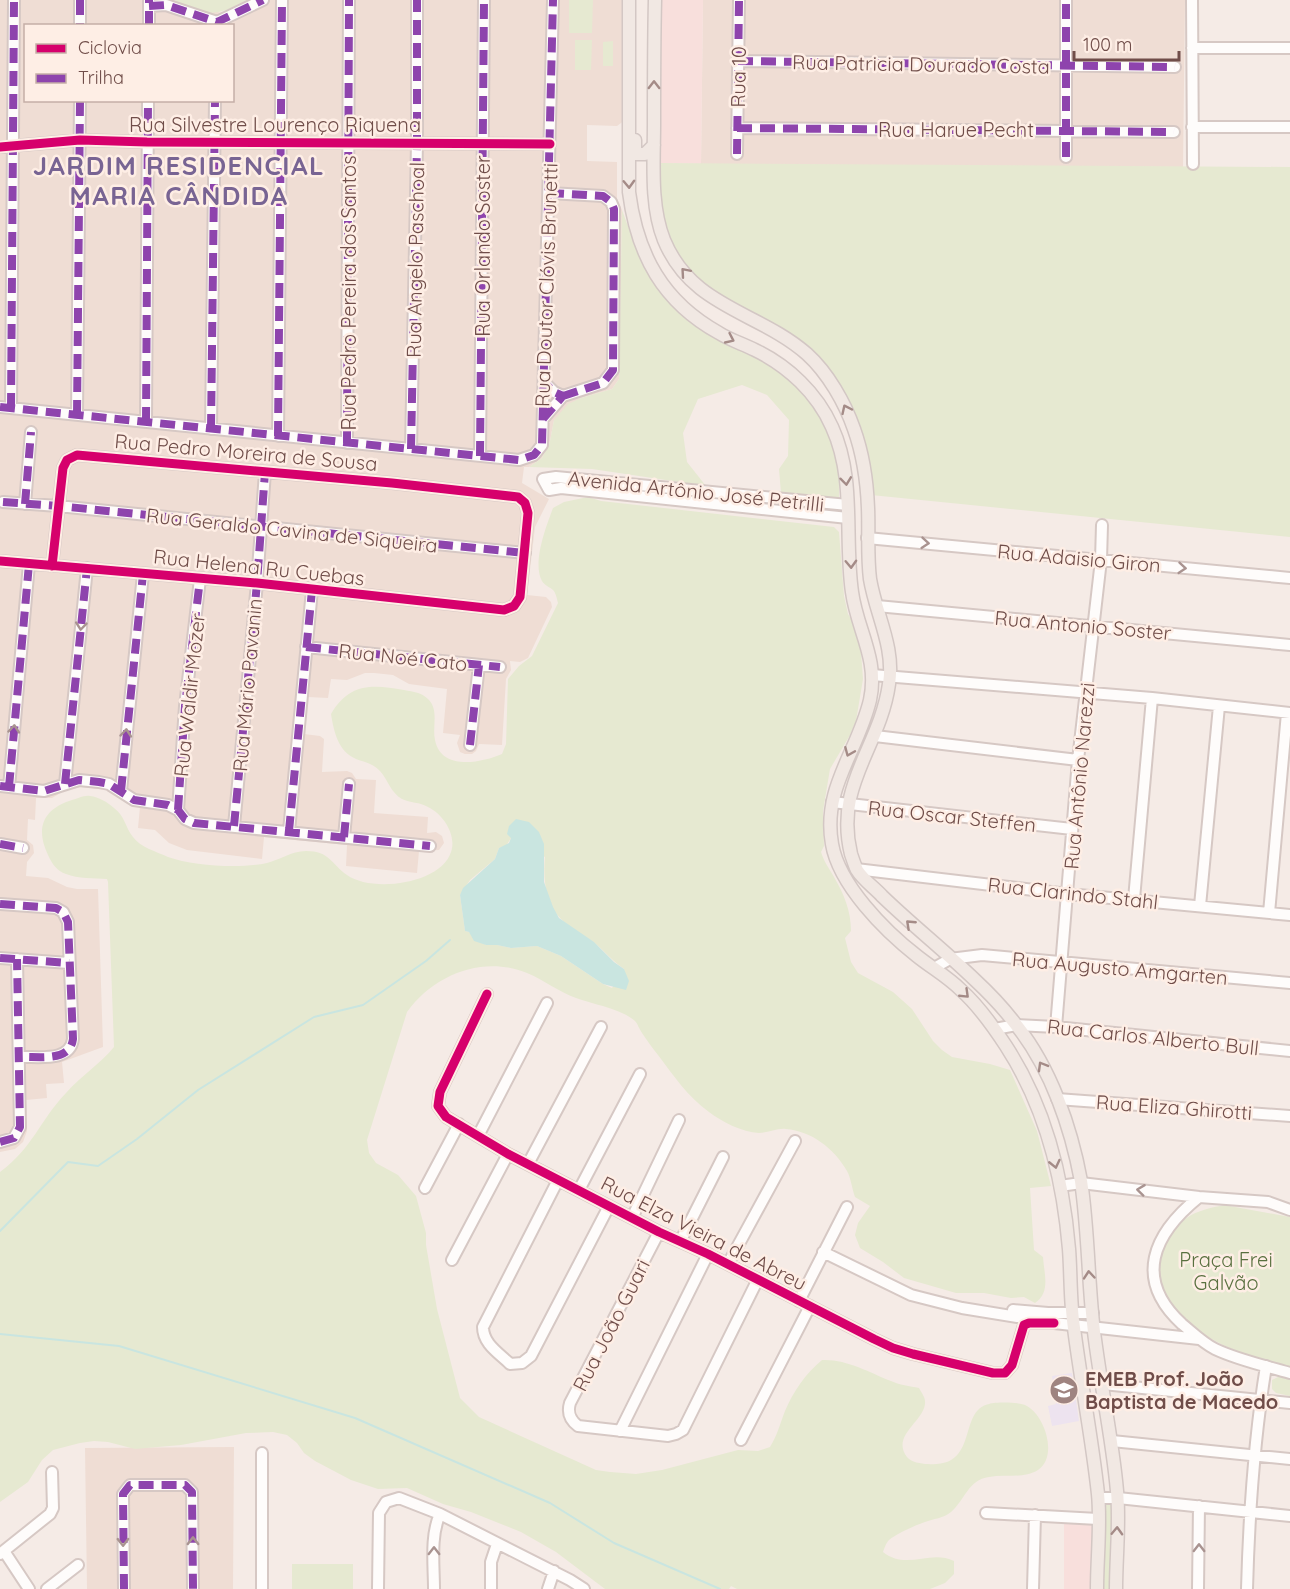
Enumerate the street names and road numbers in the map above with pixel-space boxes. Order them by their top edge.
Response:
street label: Rua 10 [725,46,751,108]
street label: Rua Patricia Dourado Costa [792,49,1050,79]
street label: Rua Silvestre Lourenço Riquena [129,112,421,137]
street label: Rua Harue Pecht [878,117,1034,142]
street label: Rua Pedro Pereira dos Santos [336,155,361,431]
street label: Rua Orlando Soster [470,155,495,337]
street label: Rua Angelo Paschoal [401,162,429,358]
street label: Rua Doutor Clóvis Brunetti [529,163,563,407]
street label: Rua Pedro Moreira de Sousa [113,428,379,476]
street label: Avenida Artônio José Petrilli [567,465,825,517]
street label: Rua Geraldo Cavina de Siqueira [145,502,439,558]
street label: Rua Adaisio Giron [996,538,1162,578]
street label: Rua Helena Ru Cuebas [152,543,366,591]
street label: Rua Mário Pavanin [227,597,267,773]
street label: Rua Antonio Soster [994,605,1173,645]
street label: Rua Waldir Mozer [168,612,210,778]
street label: Rua Noé Cato [337,638,469,676]
street label: Rua Antônio Narezzi [1058,681,1100,871]
street label: Rua Oscar Steffen [867,795,1037,837]
street label: Rua Clarindo Stahl [987,872,1159,914]
street label: Rua Augusto Amgarten [1011,946,1229,990]
street label: Rua Carlos Alberto Bull [1046,1013,1260,1061]
street label: Rua Eliza Ghirotti [1095,1089,1253,1125]
street label: Rua Elza Vieira de Abreu [597,1170,811,1296]
street label: Rua João Guari [567,1255,655,1395]

